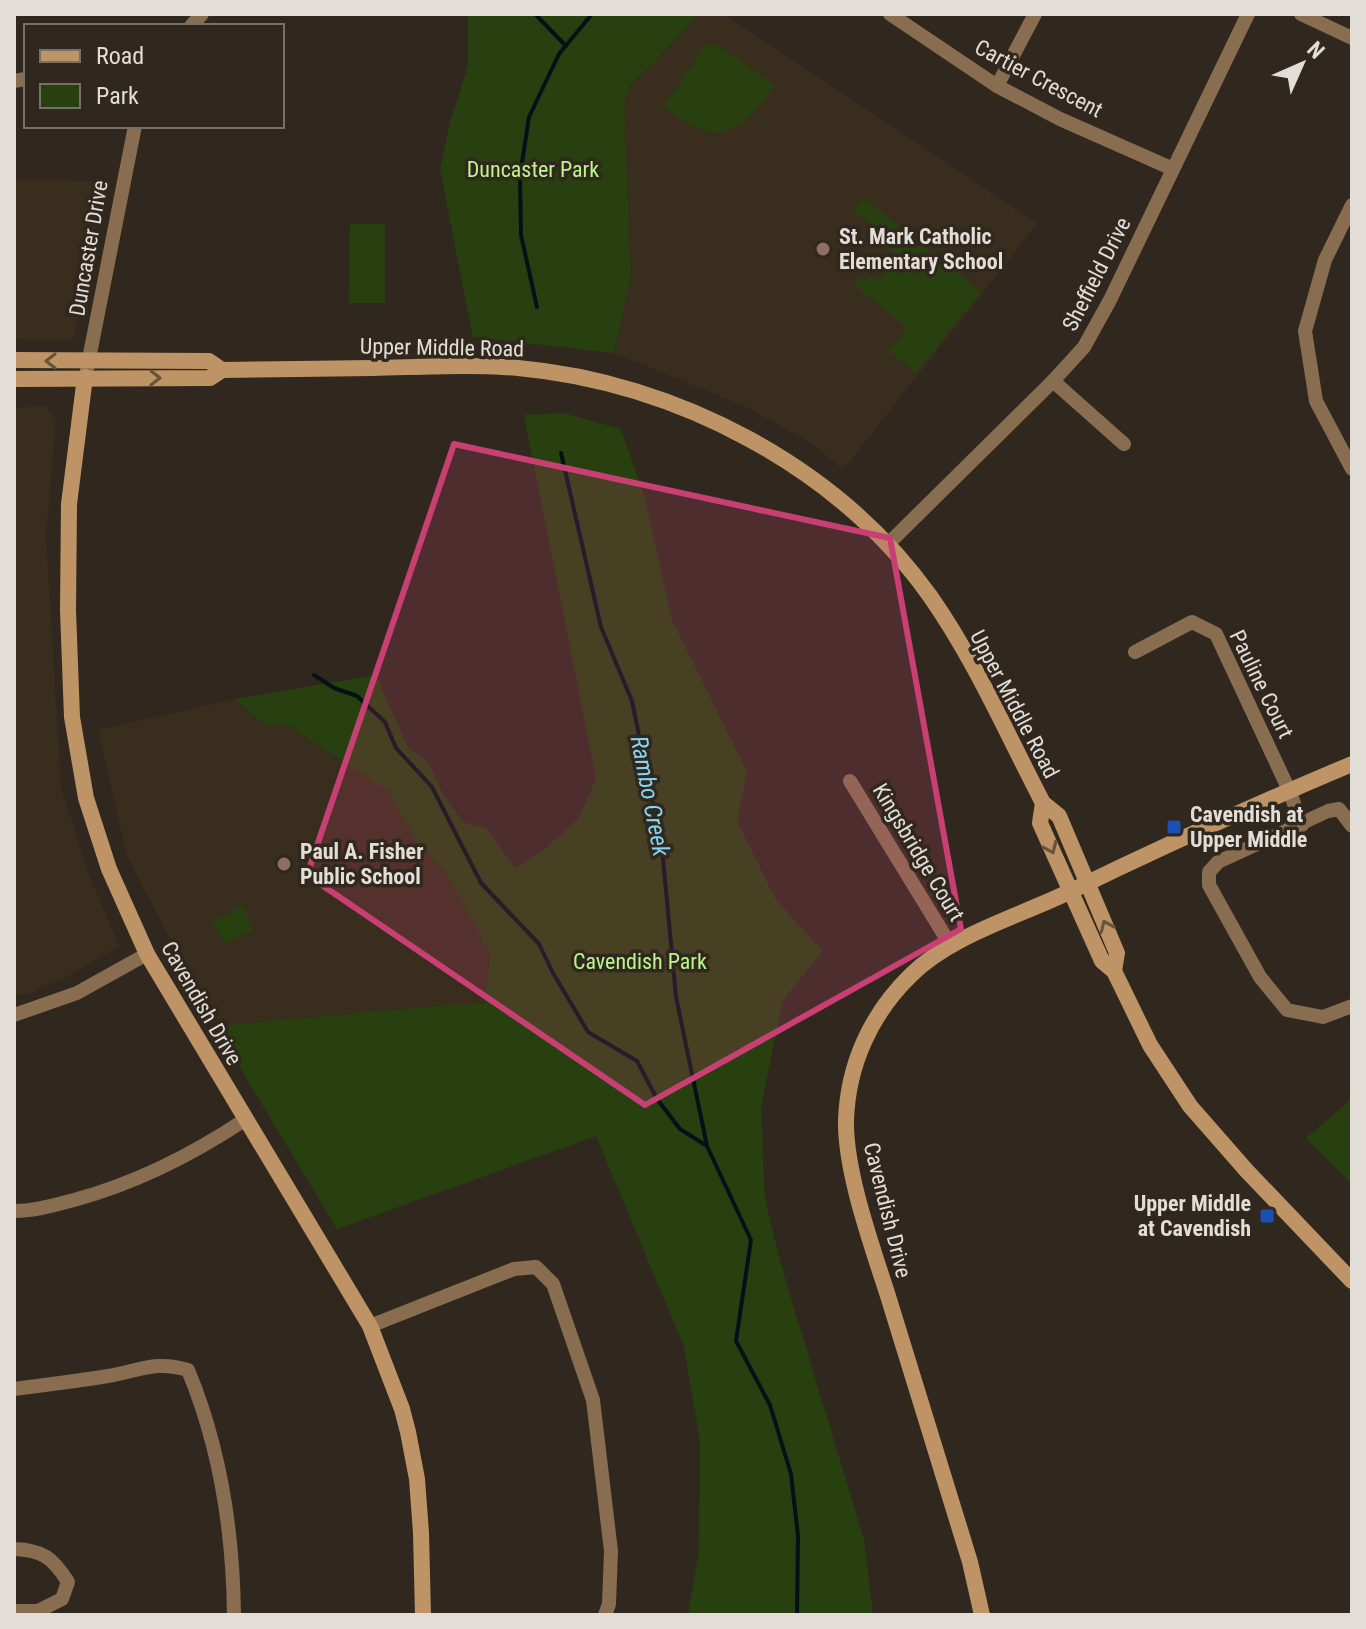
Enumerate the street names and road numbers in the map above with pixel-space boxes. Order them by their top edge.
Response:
street label: Cartier Crescent [971,34,1107,123]
street label: Duncaster Drive [64,178,113,318]
street label: Sheffield Drive [1057,213,1136,335]
street label: Upper Middle Road [360,334,524,361]
street label: Upper Middle Road [965,626,1064,783]
street label: Pauline Court [1225,626,1298,742]
street label: Kingsbridge Court [868,779,970,926]
street label: Cavendish Drive [156,937,247,1070]
street label: Cavendish Drive [859,1140,916,1280]

